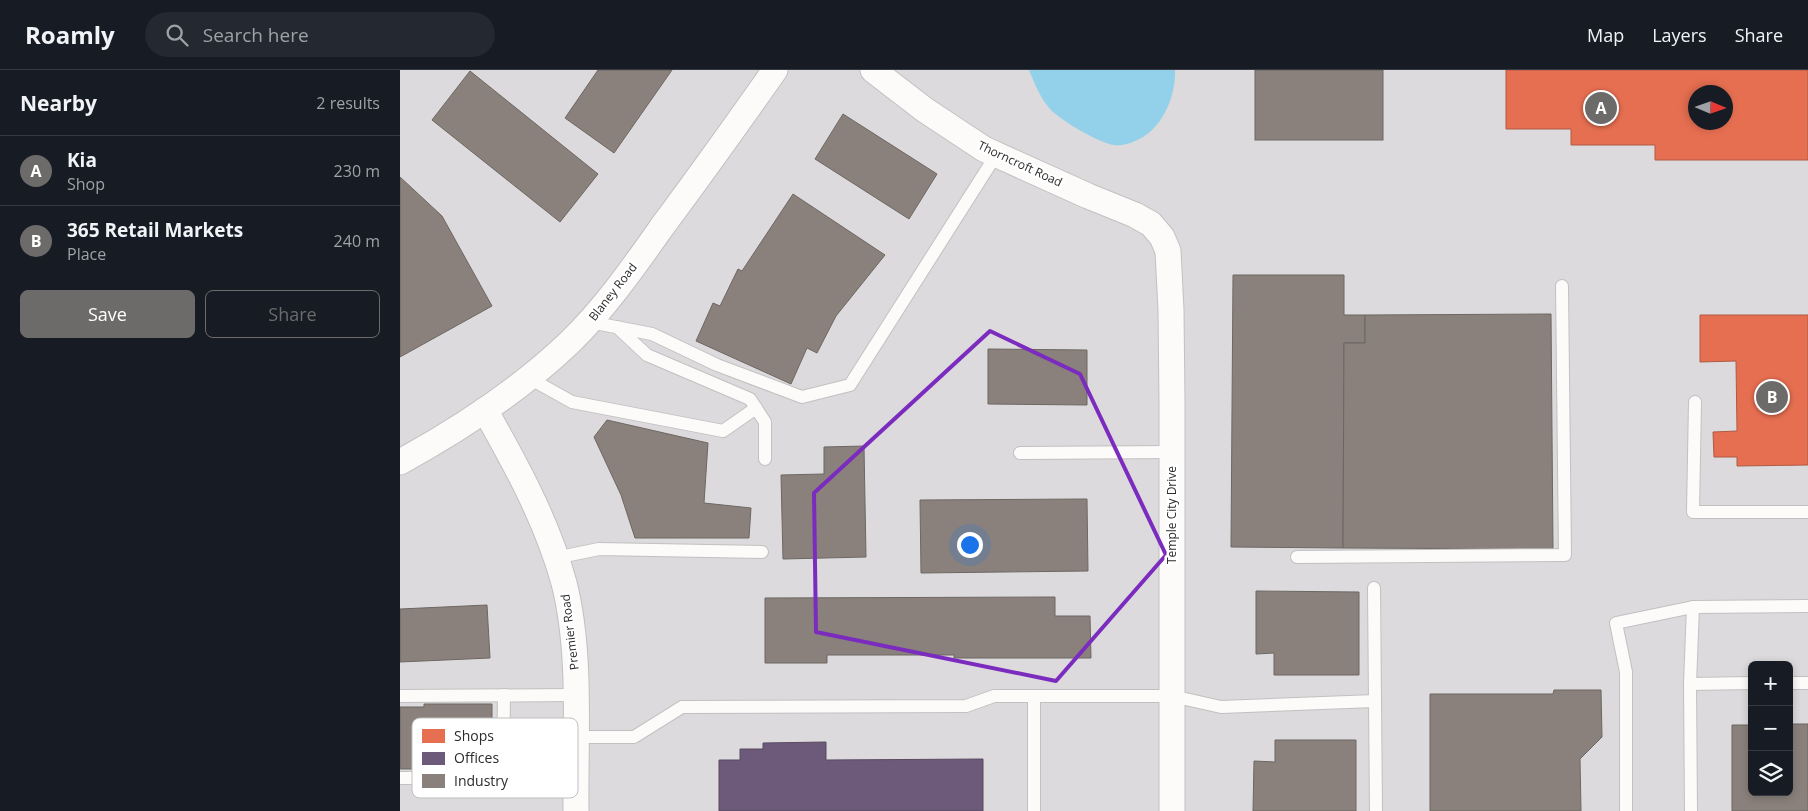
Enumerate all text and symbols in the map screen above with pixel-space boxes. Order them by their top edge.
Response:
search box [145,12,495,57]
text: Roamly [25,18,115,51]
icon: search [163,21,191,49]
text: Search here [203,22,309,48]
text: Map [1587,23,1624,47]
text: Layers [1652,23,1707,47]
text: Share [1735,23,1783,47]
north arrow [1688,85,1733,130]
text: Nearby [20,89,97,117]
pin: A [1585,89,1617,127]
text: 2 results [316,92,380,114]
street label: Thorncroft Road [975,137,1065,191]
text: Kia [67,147,97,173]
text: A [30,160,42,182]
text: 230 m [334,160,380,182]
text: Shop [67,173,105,195]
text: 365 Retail Markets [67,217,243,243]
text: B [31,230,41,252]
text: 240 m [334,230,380,252]
text: Place [67,243,106,265]
street label: Blaney Road [585,259,641,324]
button: Save [20,290,195,338]
button: Share [205,290,380,338]
pin: B [1756,378,1788,416]
street label: Temple City Drive [1163,466,1180,564]
your location [957,532,983,558]
street label: Premier Road [556,593,583,671]
map controls [1748,661,1793,796]
button: + [1748,661,1793,706]
button: − [1748,706,1793,751]
legend [412,718,578,798]
text: Shops [454,726,494,745]
text: Offices [454,748,499,767]
button: layers [1748,751,1793,796]
text: Industry [454,771,509,790]

